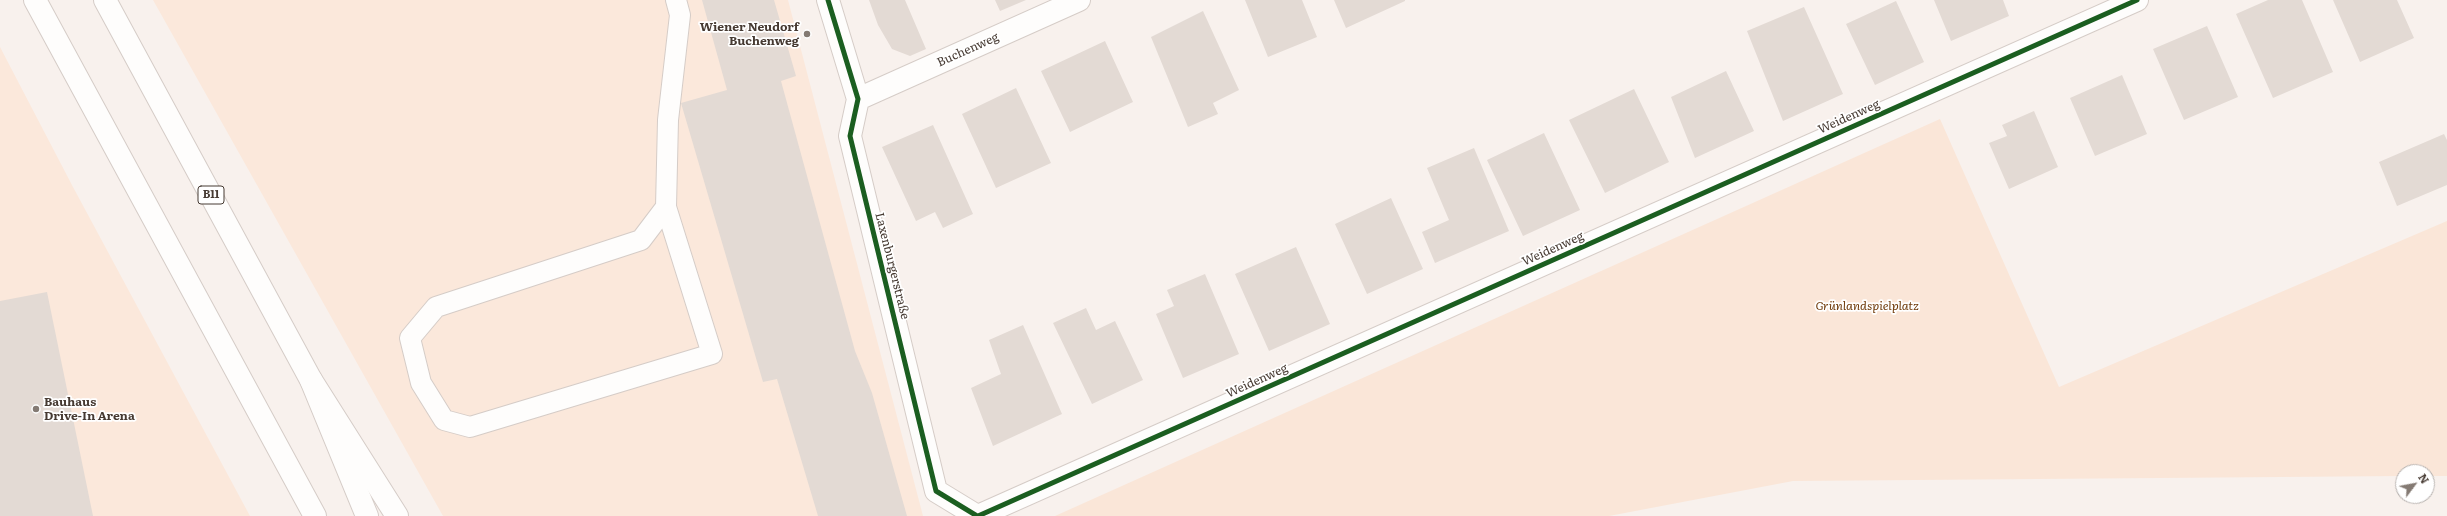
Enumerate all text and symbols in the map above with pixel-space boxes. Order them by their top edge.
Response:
place label: Wiener Neudorf Buchenweg [700,20,799,48]
marker: Wiener Neudorf Buchenweg [802,29,812,39]
street label: Buchenweg [935,30,1001,70]
street label: Weidenweg [1816,97,1882,137]
road number: B11 [198,186,224,204]
street label: Laxenburgerstraße [872,211,912,321]
street label: Weidenweg [1520,229,1586,269]
park label: Grünlandspielplatz [1815,299,1919,313]
street label: Weidenweg [1224,361,1290,401]
place label: Bauhaus Drive-In Arena [44,395,135,423]
marker: Bauhaus Drive-In Arena [31,404,41,414]
north arrow [2395,464,2435,504]
text: N [2415,470,2434,486]

